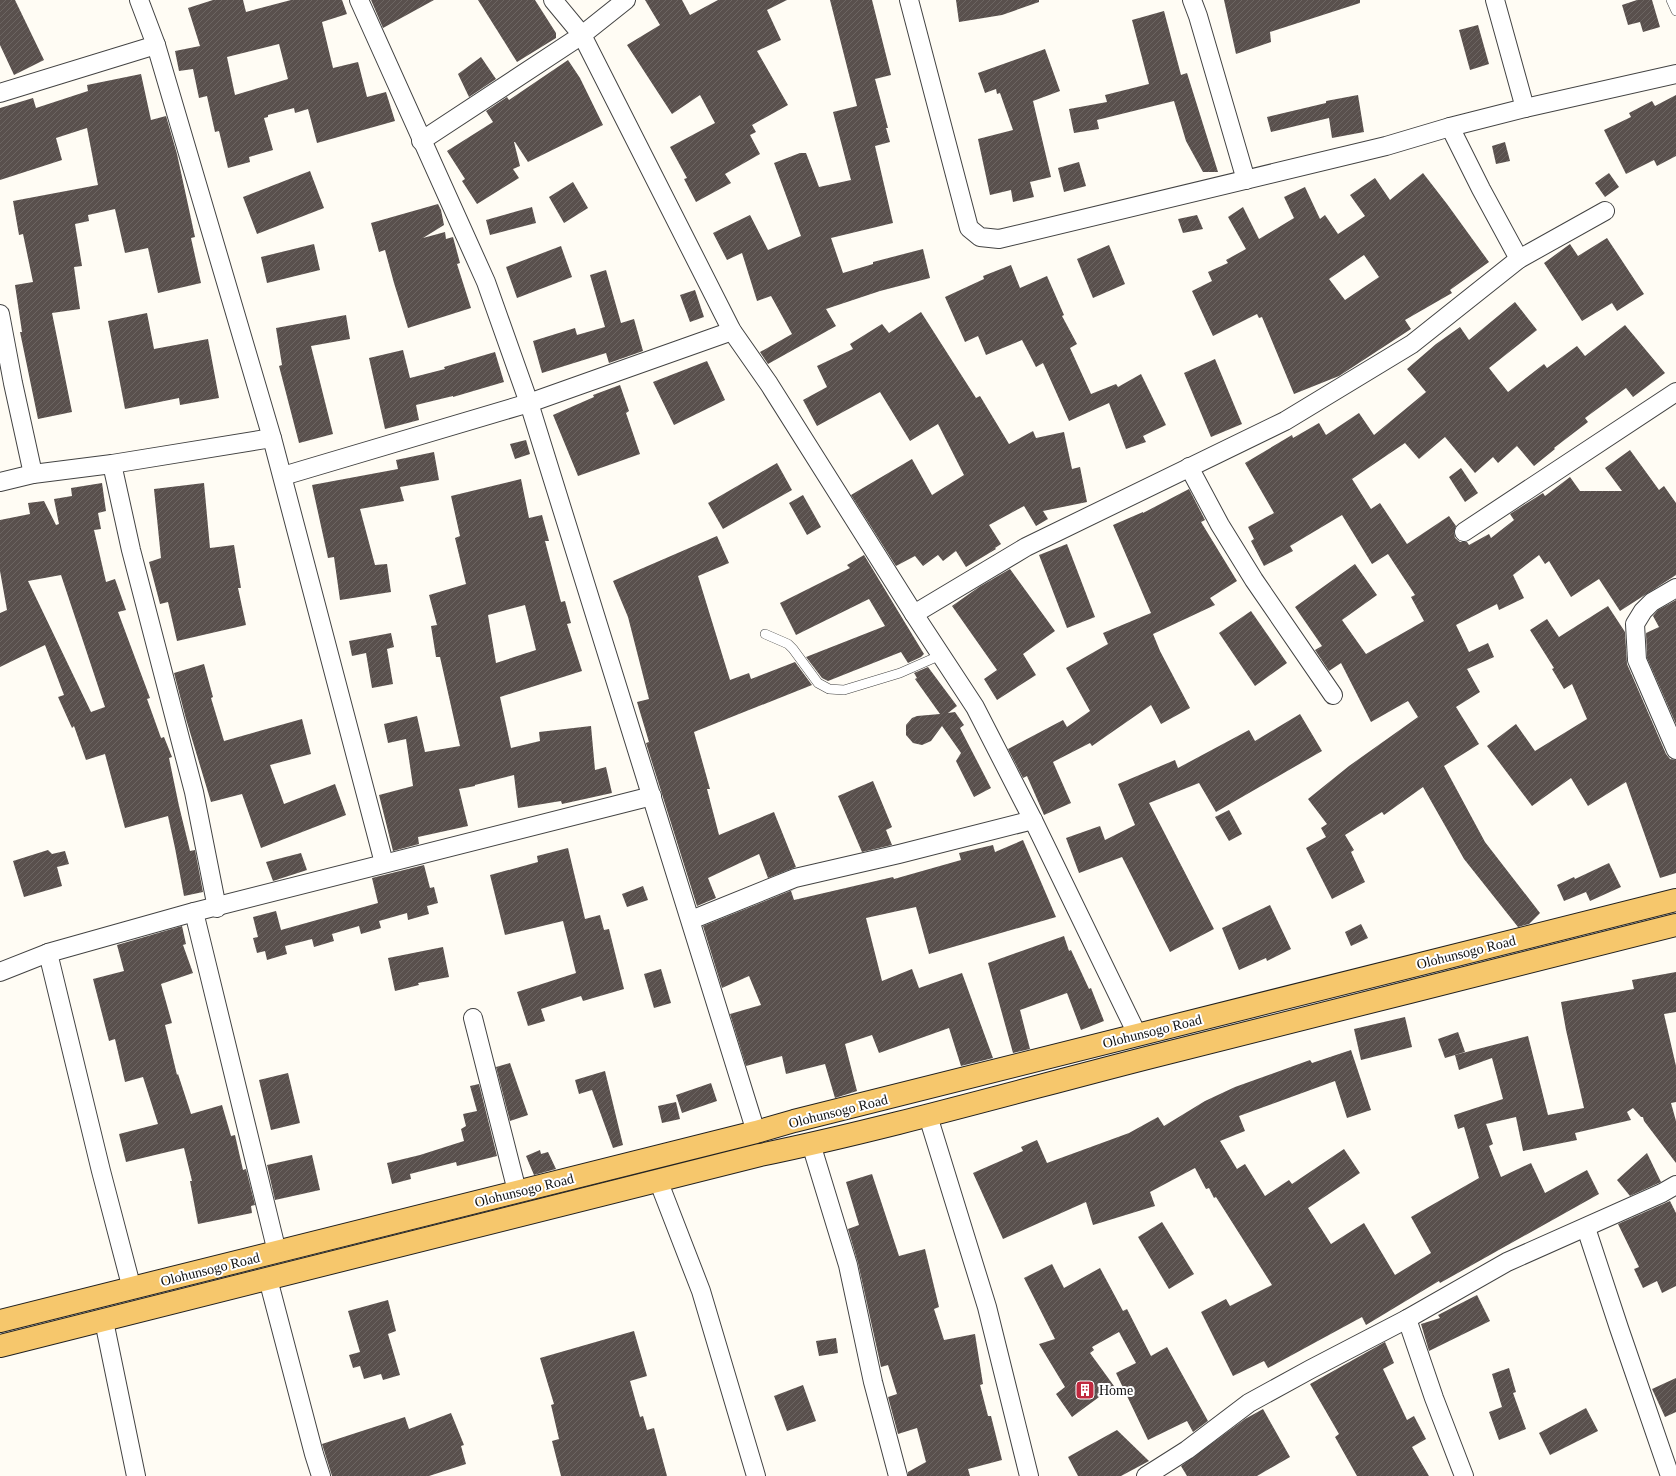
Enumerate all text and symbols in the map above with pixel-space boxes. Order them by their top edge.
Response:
street label: Olohunsogo Road [1415,933,1517,972]
street label: Olohunsogo Road [1101,1012,1203,1051]
street label: Olohunsogo Road [787,1092,889,1131]
street label: Olohunsogo Road [473,1171,575,1210]
street label: Olohunsogo Road [159,1250,261,1289]
building icon: Home [1074,1379,1096,1401]
place label: Home [1099,1383,1133,1398]

